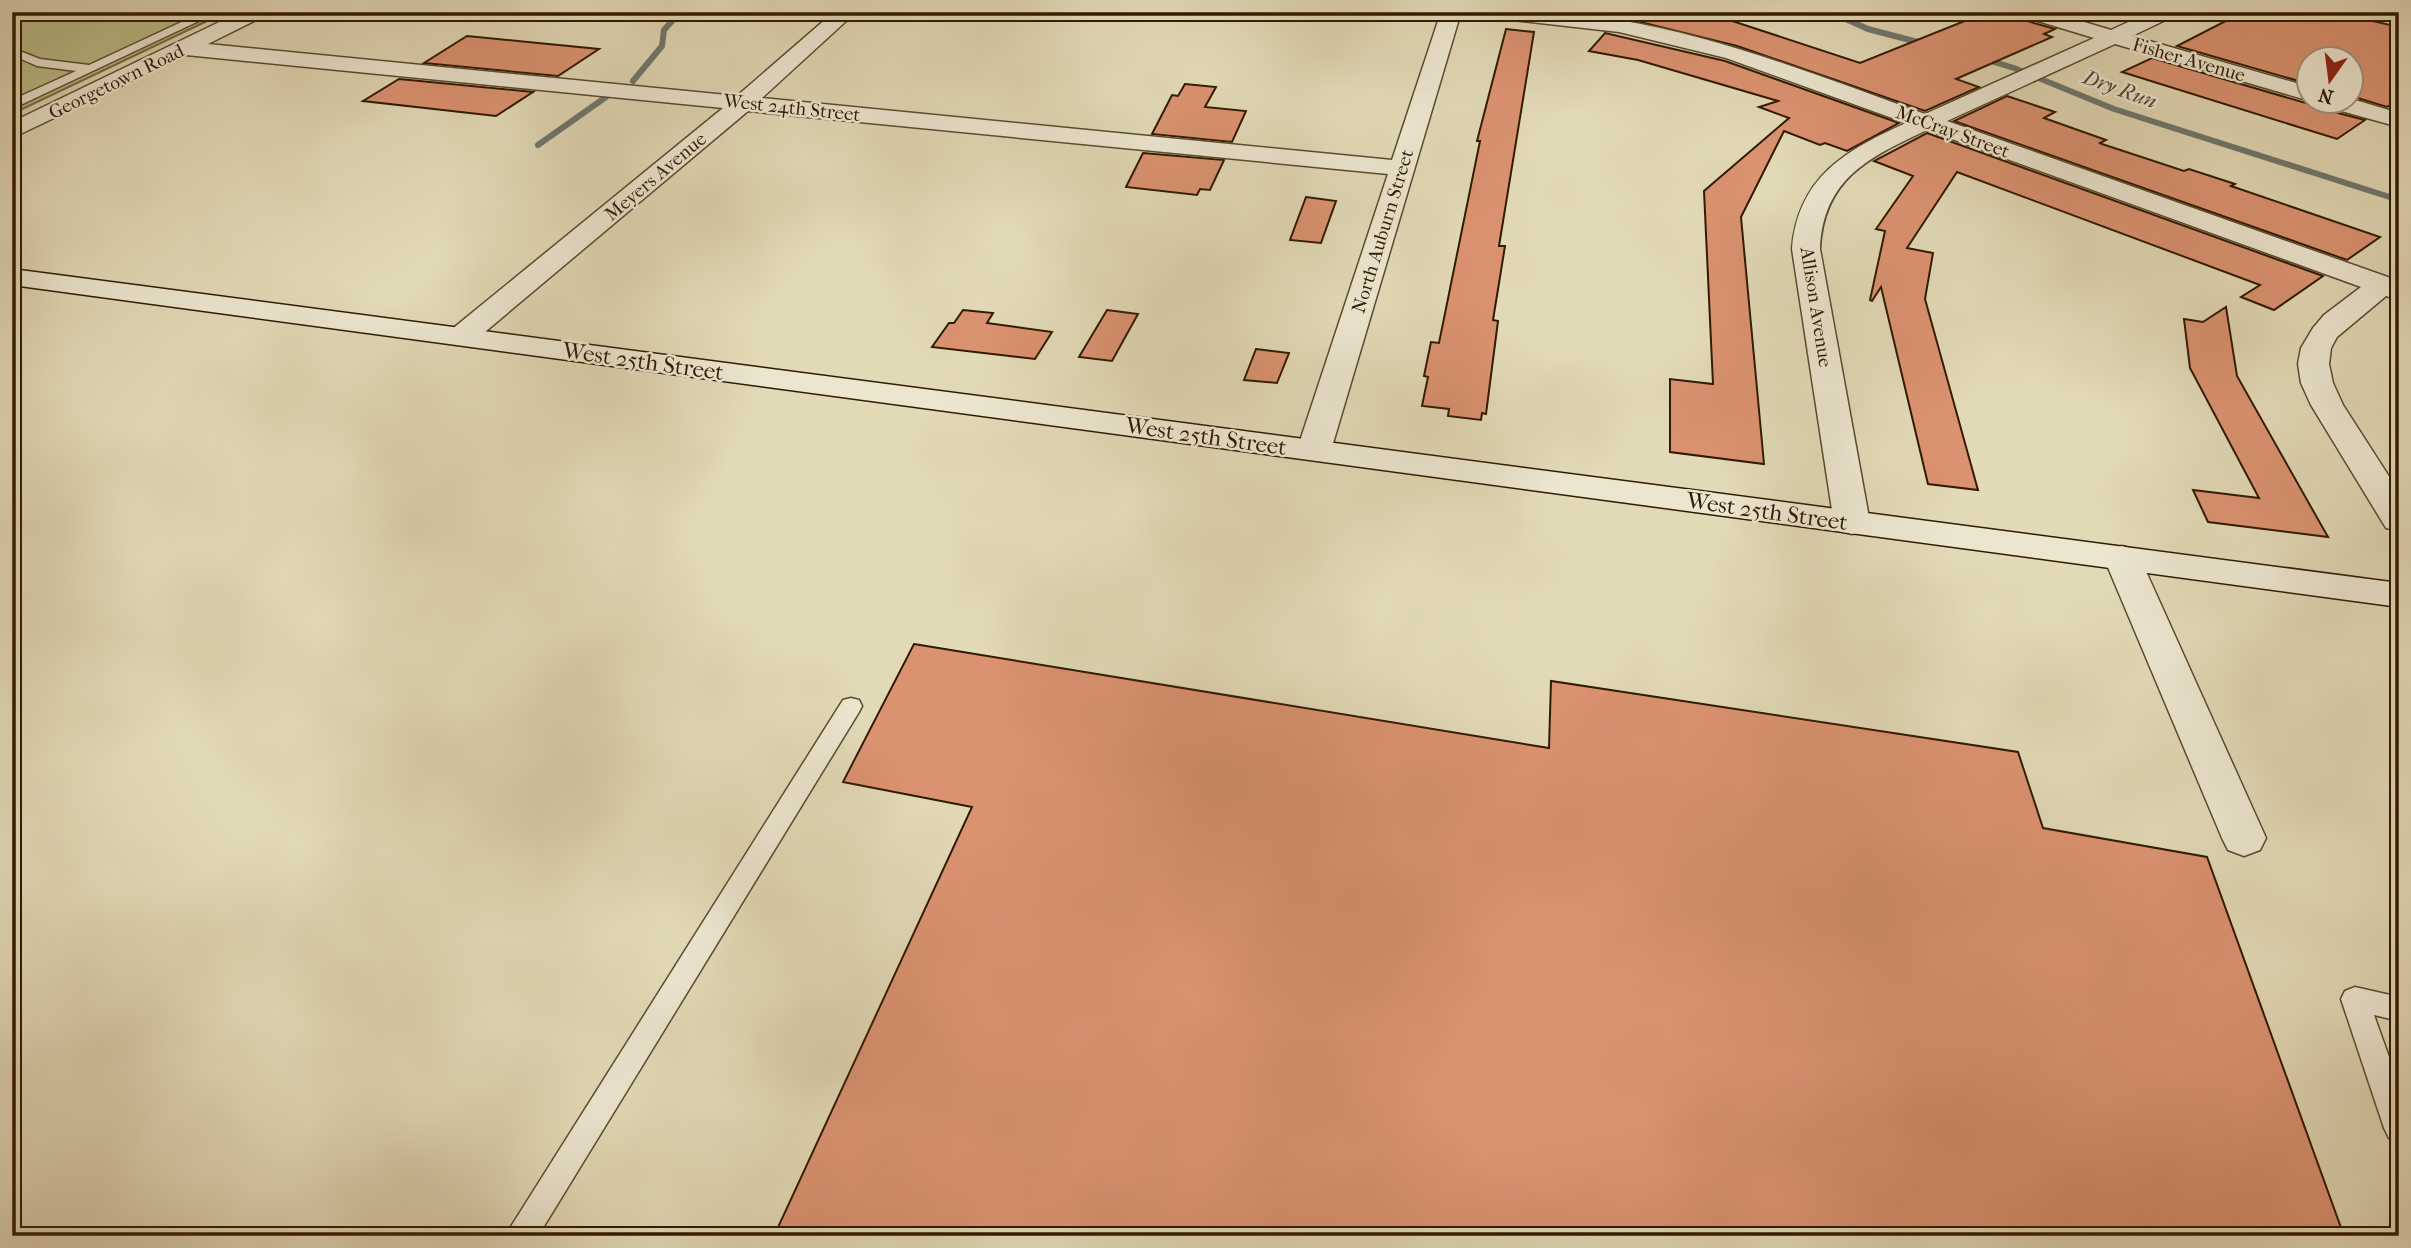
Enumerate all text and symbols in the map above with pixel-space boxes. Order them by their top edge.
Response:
street label: Fisher Avenue [2130,33,2248,87]
street label: Georgetown Road [45,39,188,124]
north arrow [2296,46,2366,116]
water label: Dry Run [2078,64,2160,113]
text: N [2316,83,2336,108]
street label: West 24th Street [721,90,862,126]
street label: McCray Street [1893,101,2013,163]
street label: Meyers Avenue [600,128,711,226]
street label: North Auburn Street [1348,147,1418,316]
street label: Allison Avenue [1795,244,1836,369]
street label: West 25th Street [560,337,725,386]
street label: West 25th Street [1123,412,1288,461]
street label: West 25th Street [1684,487,1849,536]

